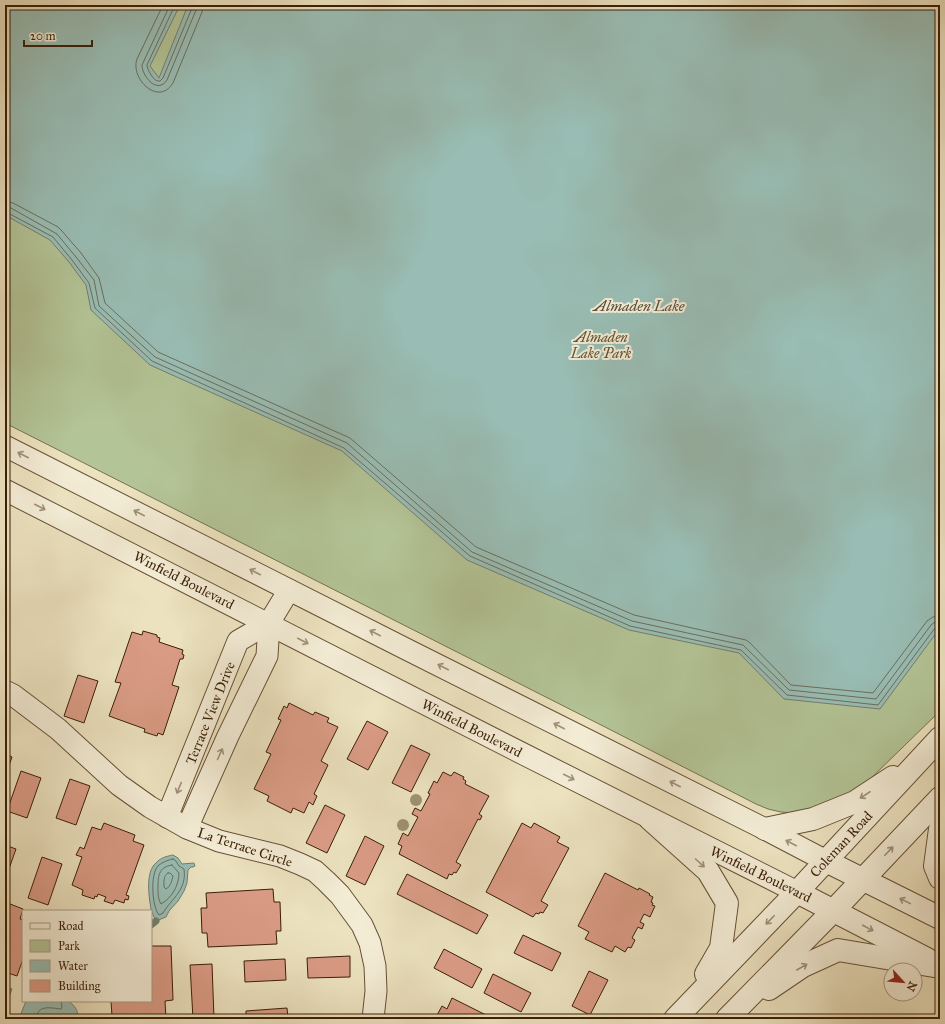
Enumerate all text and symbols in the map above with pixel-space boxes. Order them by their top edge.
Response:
scale bar [24,22,92,48]
text: 20 m [30,29,56,43]
water label: Almaden Lake [592,297,685,315]
park label: Almaden Lake Park [570,329,632,362]
one-way arrow [17,450,29,458]
one-way arrow [34,504,46,511]
one-way arrow [133,509,145,516]
street label: Winfield Boulevard [131,548,237,613]
one-way arrow [249,568,261,575]
one-way arrow [369,629,381,636]
one-way arrow [297,638,309,645]
street label: Terrace View Drive [182,659,239,767]
one-way arrow [437,663,449,671]
street label: Winfield Boulevard [419,696,525,761]
one-way arrow [553,722,565,729]
one-way arrow [217,748,224,760]
one-way arrow [562,774,574,781]
one-way arrow [669,780,681,787]
one-way arrow [175,781,183,793]
one-way arrow [860,791,871,799]
street label: Coleman Road [806,808,876,881]
street label: La Terrace Circle [195,824,295,871]
one-way arrow [785,839,797,846]
street label: Winfield Boulevard [707,843,814,906]
one-way arrow [884,846,894,856]
one-way arrow [694,859,705,868]
one-way arrow [899,897,911,904]
legend [22,910,152,1002]
one-way arrow [765,915,775,925]
text: Road [58,919,84,933]
one-way arrow [862,925,874,932]
text: Park [58,939,80,953]
text: Water [58,959,88,973]
north arrow [883,962,923,1002]
one-way arrow [796,963,808,971]
text: Building [58,979,101,994]
text: N [903,979,919,994]

